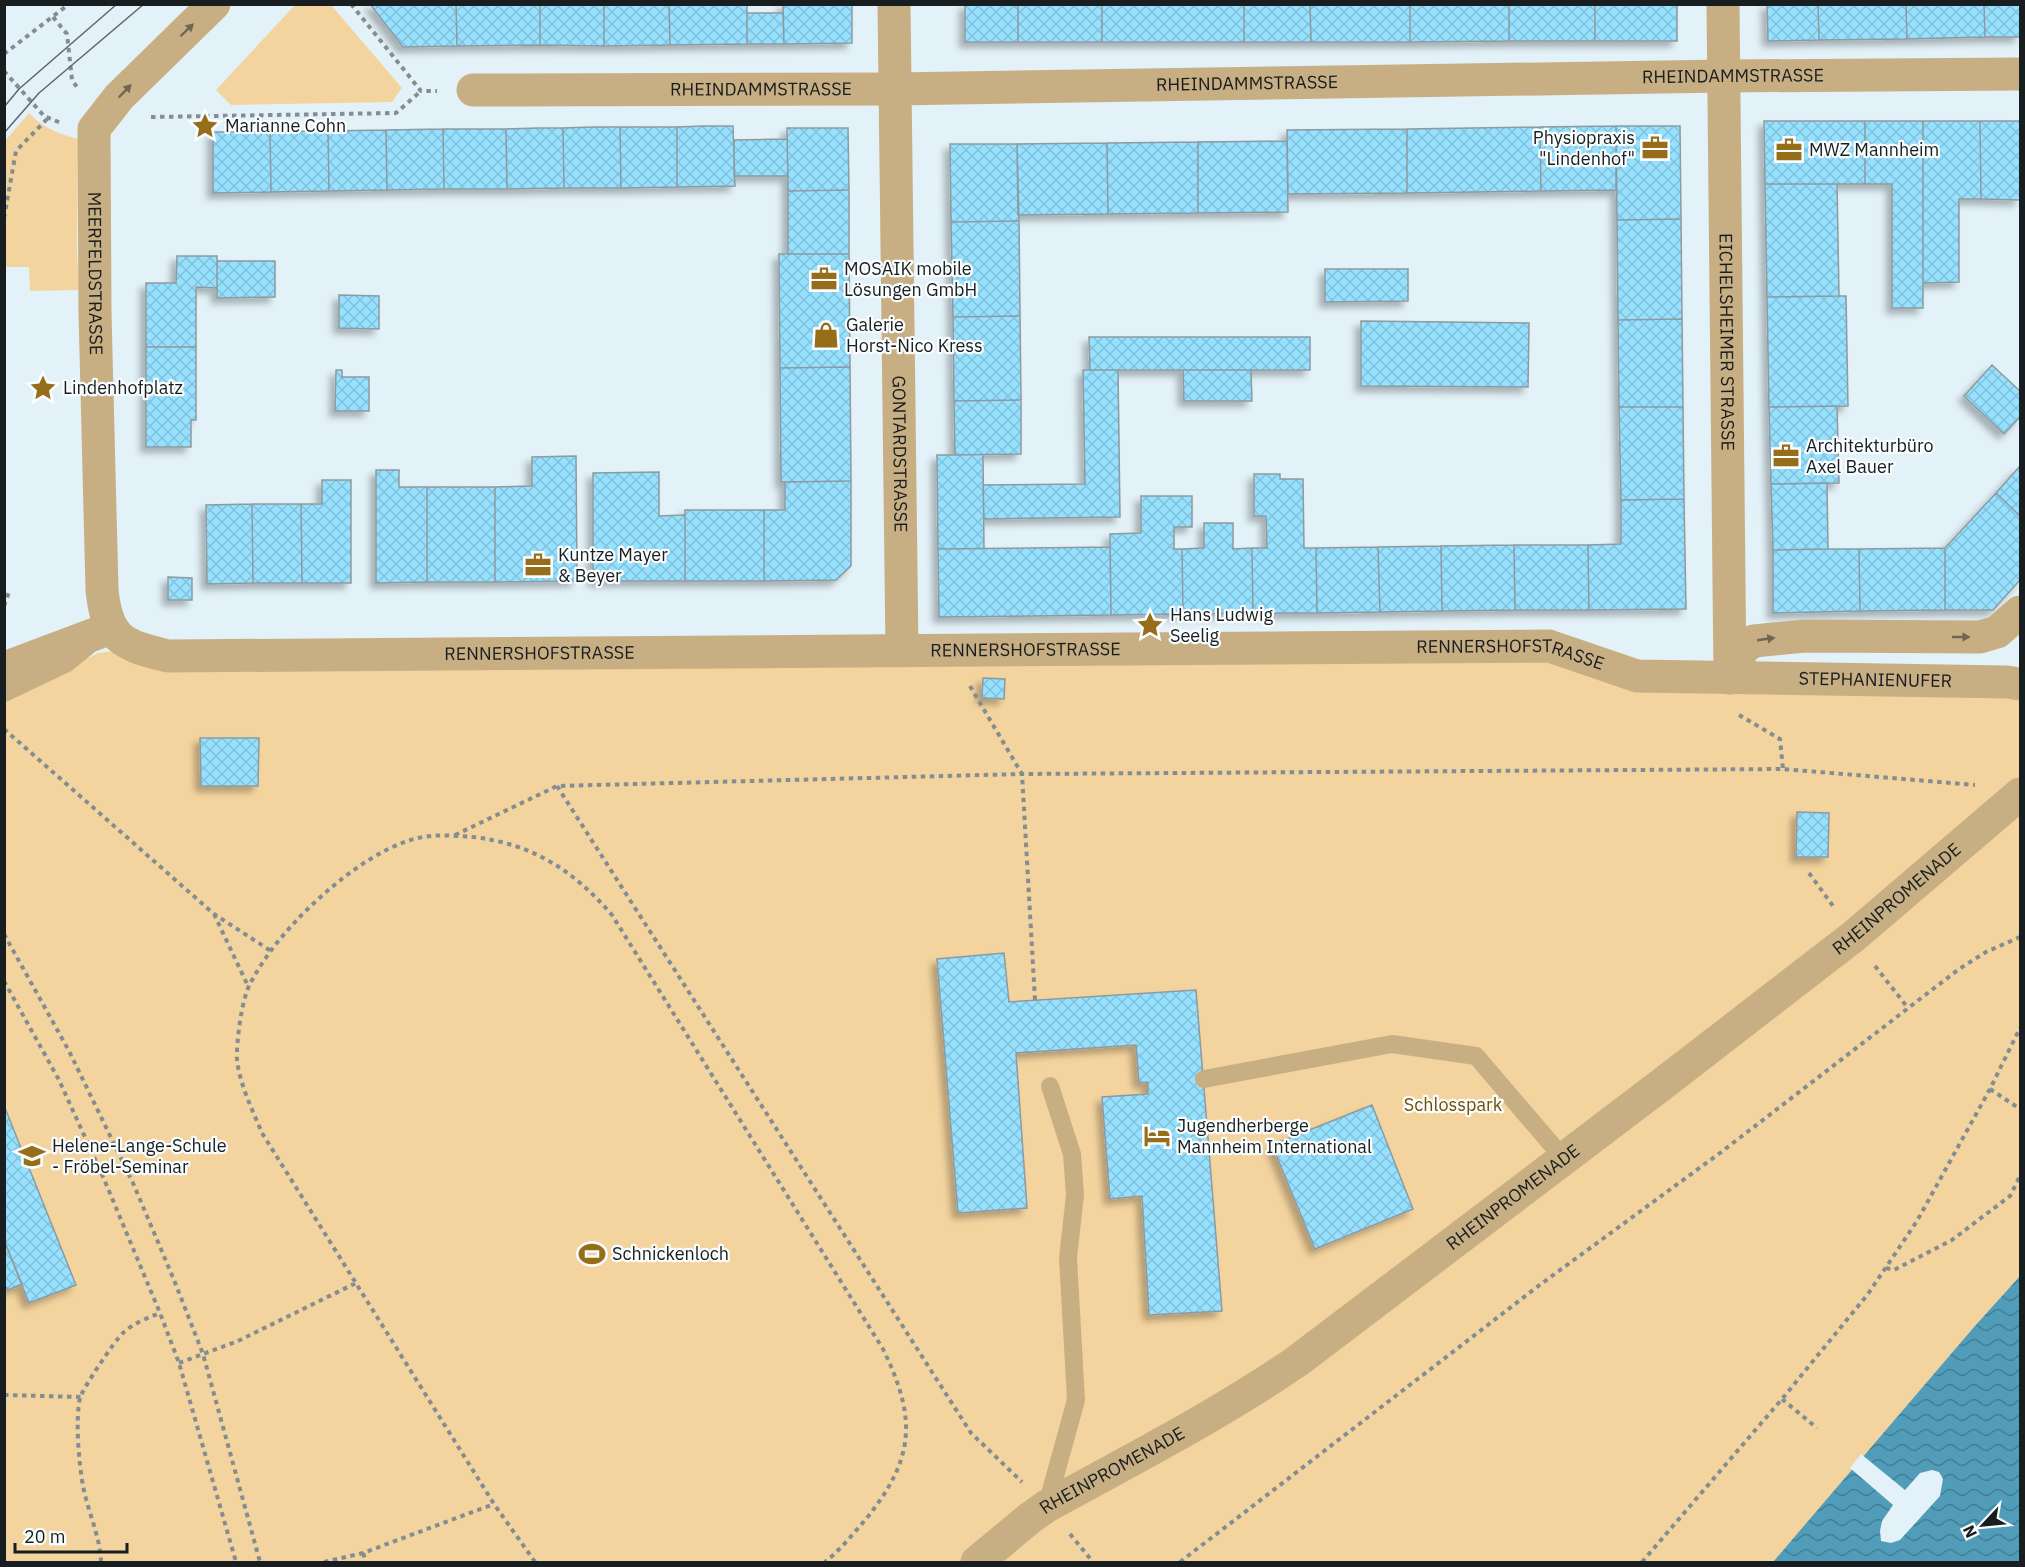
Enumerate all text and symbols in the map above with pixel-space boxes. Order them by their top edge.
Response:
one-way arrow [179,24,193,38]
street label: RHEINDAMMSTRASSE [1642,63,1824,88]
street label: RHEINDAMMSTRASSE [1156,70,1338,96]
street label: RHEINDAMMSTRASSE [670,77,852,101]
one-way arrow [118,84,131,99]
place icon: Marianne Cohn [190,111,220,141]
place label: Marianne Cohn [225,114,346,137]
place label: Physiopraxis "Lindenhof" [1533,126,1635,170]
office icon: Physiopraxis "Lindenhof" [1640,133,1670,163]
office icon: MWZ Mannheim [1774,135,1804,165]
place label: MWZ Mannheim [1809,138,1939,161]
street label: MEERFELDSTRASSE [83,192,108,356]
street label: EICHELSHEIMER STRASSE [1714,233,1740,451]
place label: MOSAIK mobile Lösungen GmbH [844,257,977,301]
office icon: MOSAIK mobile Lösungen GmbH [809,264,839,294]
place label: Galerie Horst-Nico Kress [846,313,983,357]
shop icon: Galerie Horst-Nico Kress [811,320,841,350]
place icon: Lindenhofplatz [28,373,58,403]
street label: GONTARDSTRASSE [888,375,913,533]
place label: Lindenhofplatz [63,376,183,399]
place label: Architekturbüro Axel Bauer [1806,434,1934,478]
office icon: Architekturbüro Axel Bauer [1771,441,1801,471]
place label: Kuntze Mayer & Beyer [558,543,668,587]
office icon: Kuntze Mayer & Beyer [523,550,553,580]
place label: Hans Ludwig Seelig [1170,603,1273,647]
place icon: Hans Ludwig Seelig [1135,610,1165,640]
one-way arrow [1952,632,1971,642]
street label: RENNERSHOFSTRASSE [1416,634,1607,675]
one-way arrow [1757,635,1776,644]
street label: RENNERSHOFSTRASSE [930,637,1121,661]
street label: RENNERSHOFSTRASSE [444,641,635,665]
street label: STEPHANIENUFER [1798,667,1952,692]
street label: RHEINPROMENADE [1827,838,1966,960]
park label: Schlosspark [1404,1093,1503,1116]
place label: Jugendherberge Mannheim International [1177,1114,1372,1158]
hotel icon: Jugendherberge Mannheim International [1142,1121,1172,1151]
place label: Helene-Lange-Schule - Fröbel-Seminar [52,1134,227,1178]
street label: RHEINPROMENADE [1441,1139,1584,1255]
school or university icon: Helene-Lange-Schule - Fröbel-Seminar [17,1141,47,1171]
sports icon: Schnickenloch [577,1239,607,1269]
place label: Schnickenloch [612,1242,729,1265]
street label: RHEINPROMENADE [1035,1421,1189,1519]
north arrow [1953,1495,2013,1555]
scale bar [15,1516,128,1554]
text: N [1958,1522,1981,1541]
text: 20 m [24,1525,66,1548]

